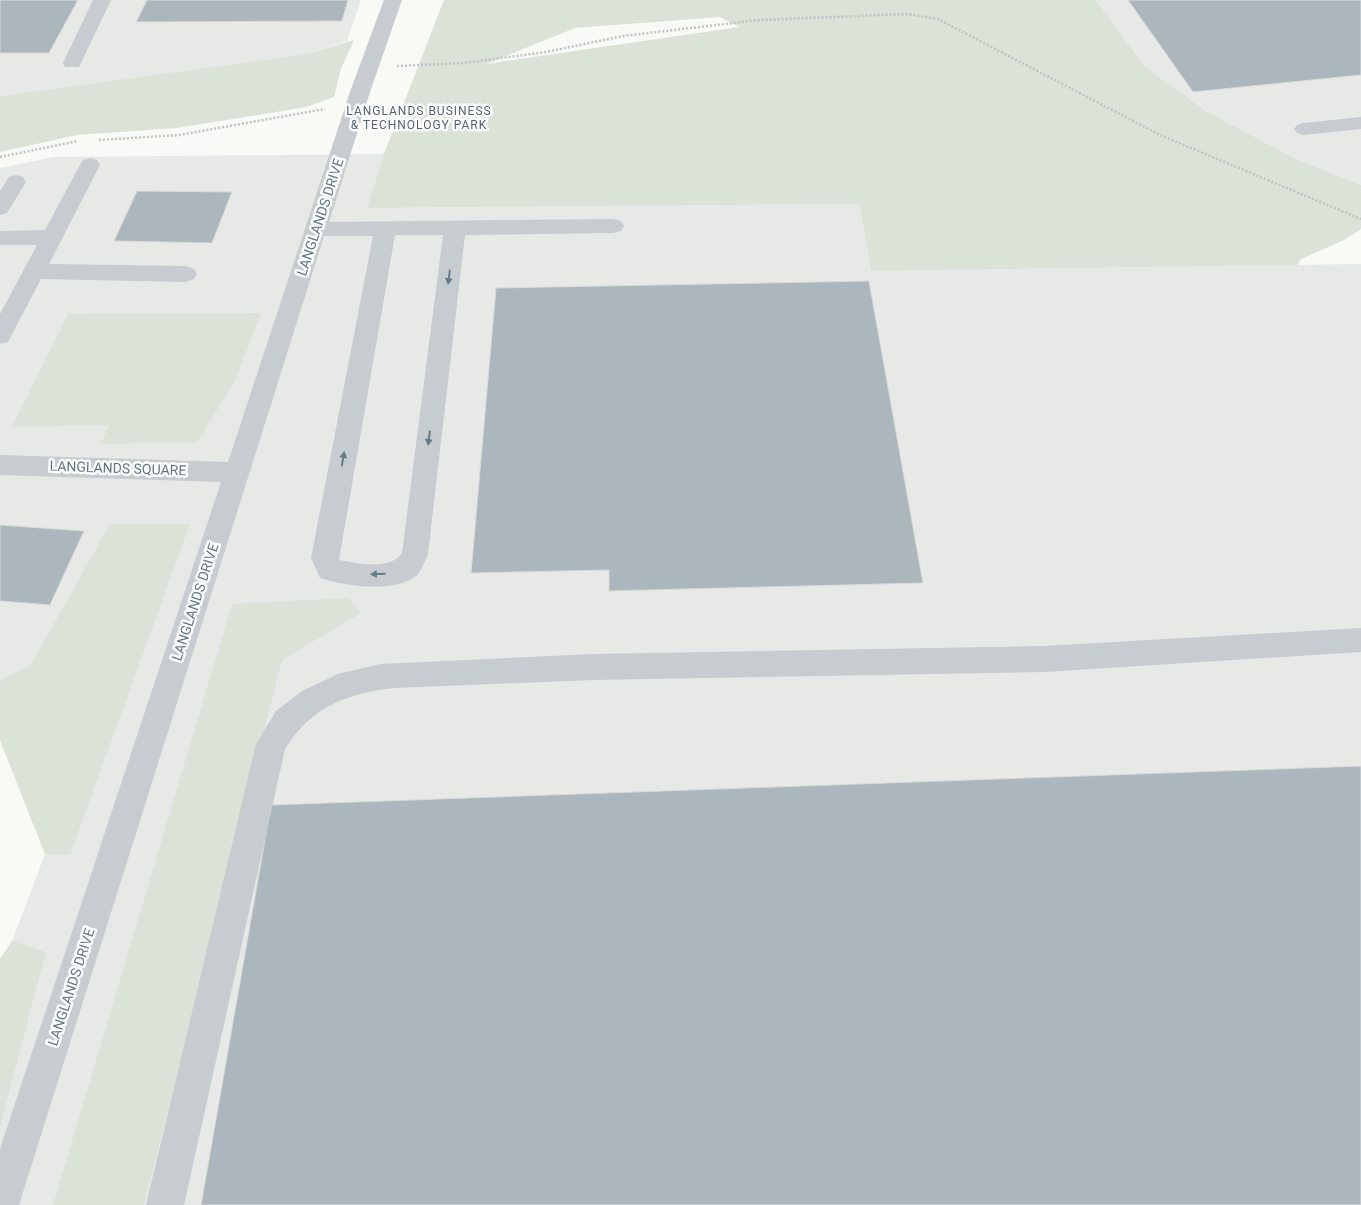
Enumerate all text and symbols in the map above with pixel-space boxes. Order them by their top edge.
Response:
district label: LANGLANDS BUSINESS & TECHNOLOGY PARK [346,104,492,132]
street label: LANGLANDS DRIVE [293,156,347,278]
one-way arrow [445,269,453,285]
one-way arrow [425,430,433,446]
one-way arrow [339,451,347,467]
street label: LANGLANDS SQUARE [49,458,187,478]
street label: LANGLANDS DRIVE [168,541,222,663]
one-way arrow [370,570,386,578]
street label: LANGLANDS DRIVE [44,926,98,1048]

